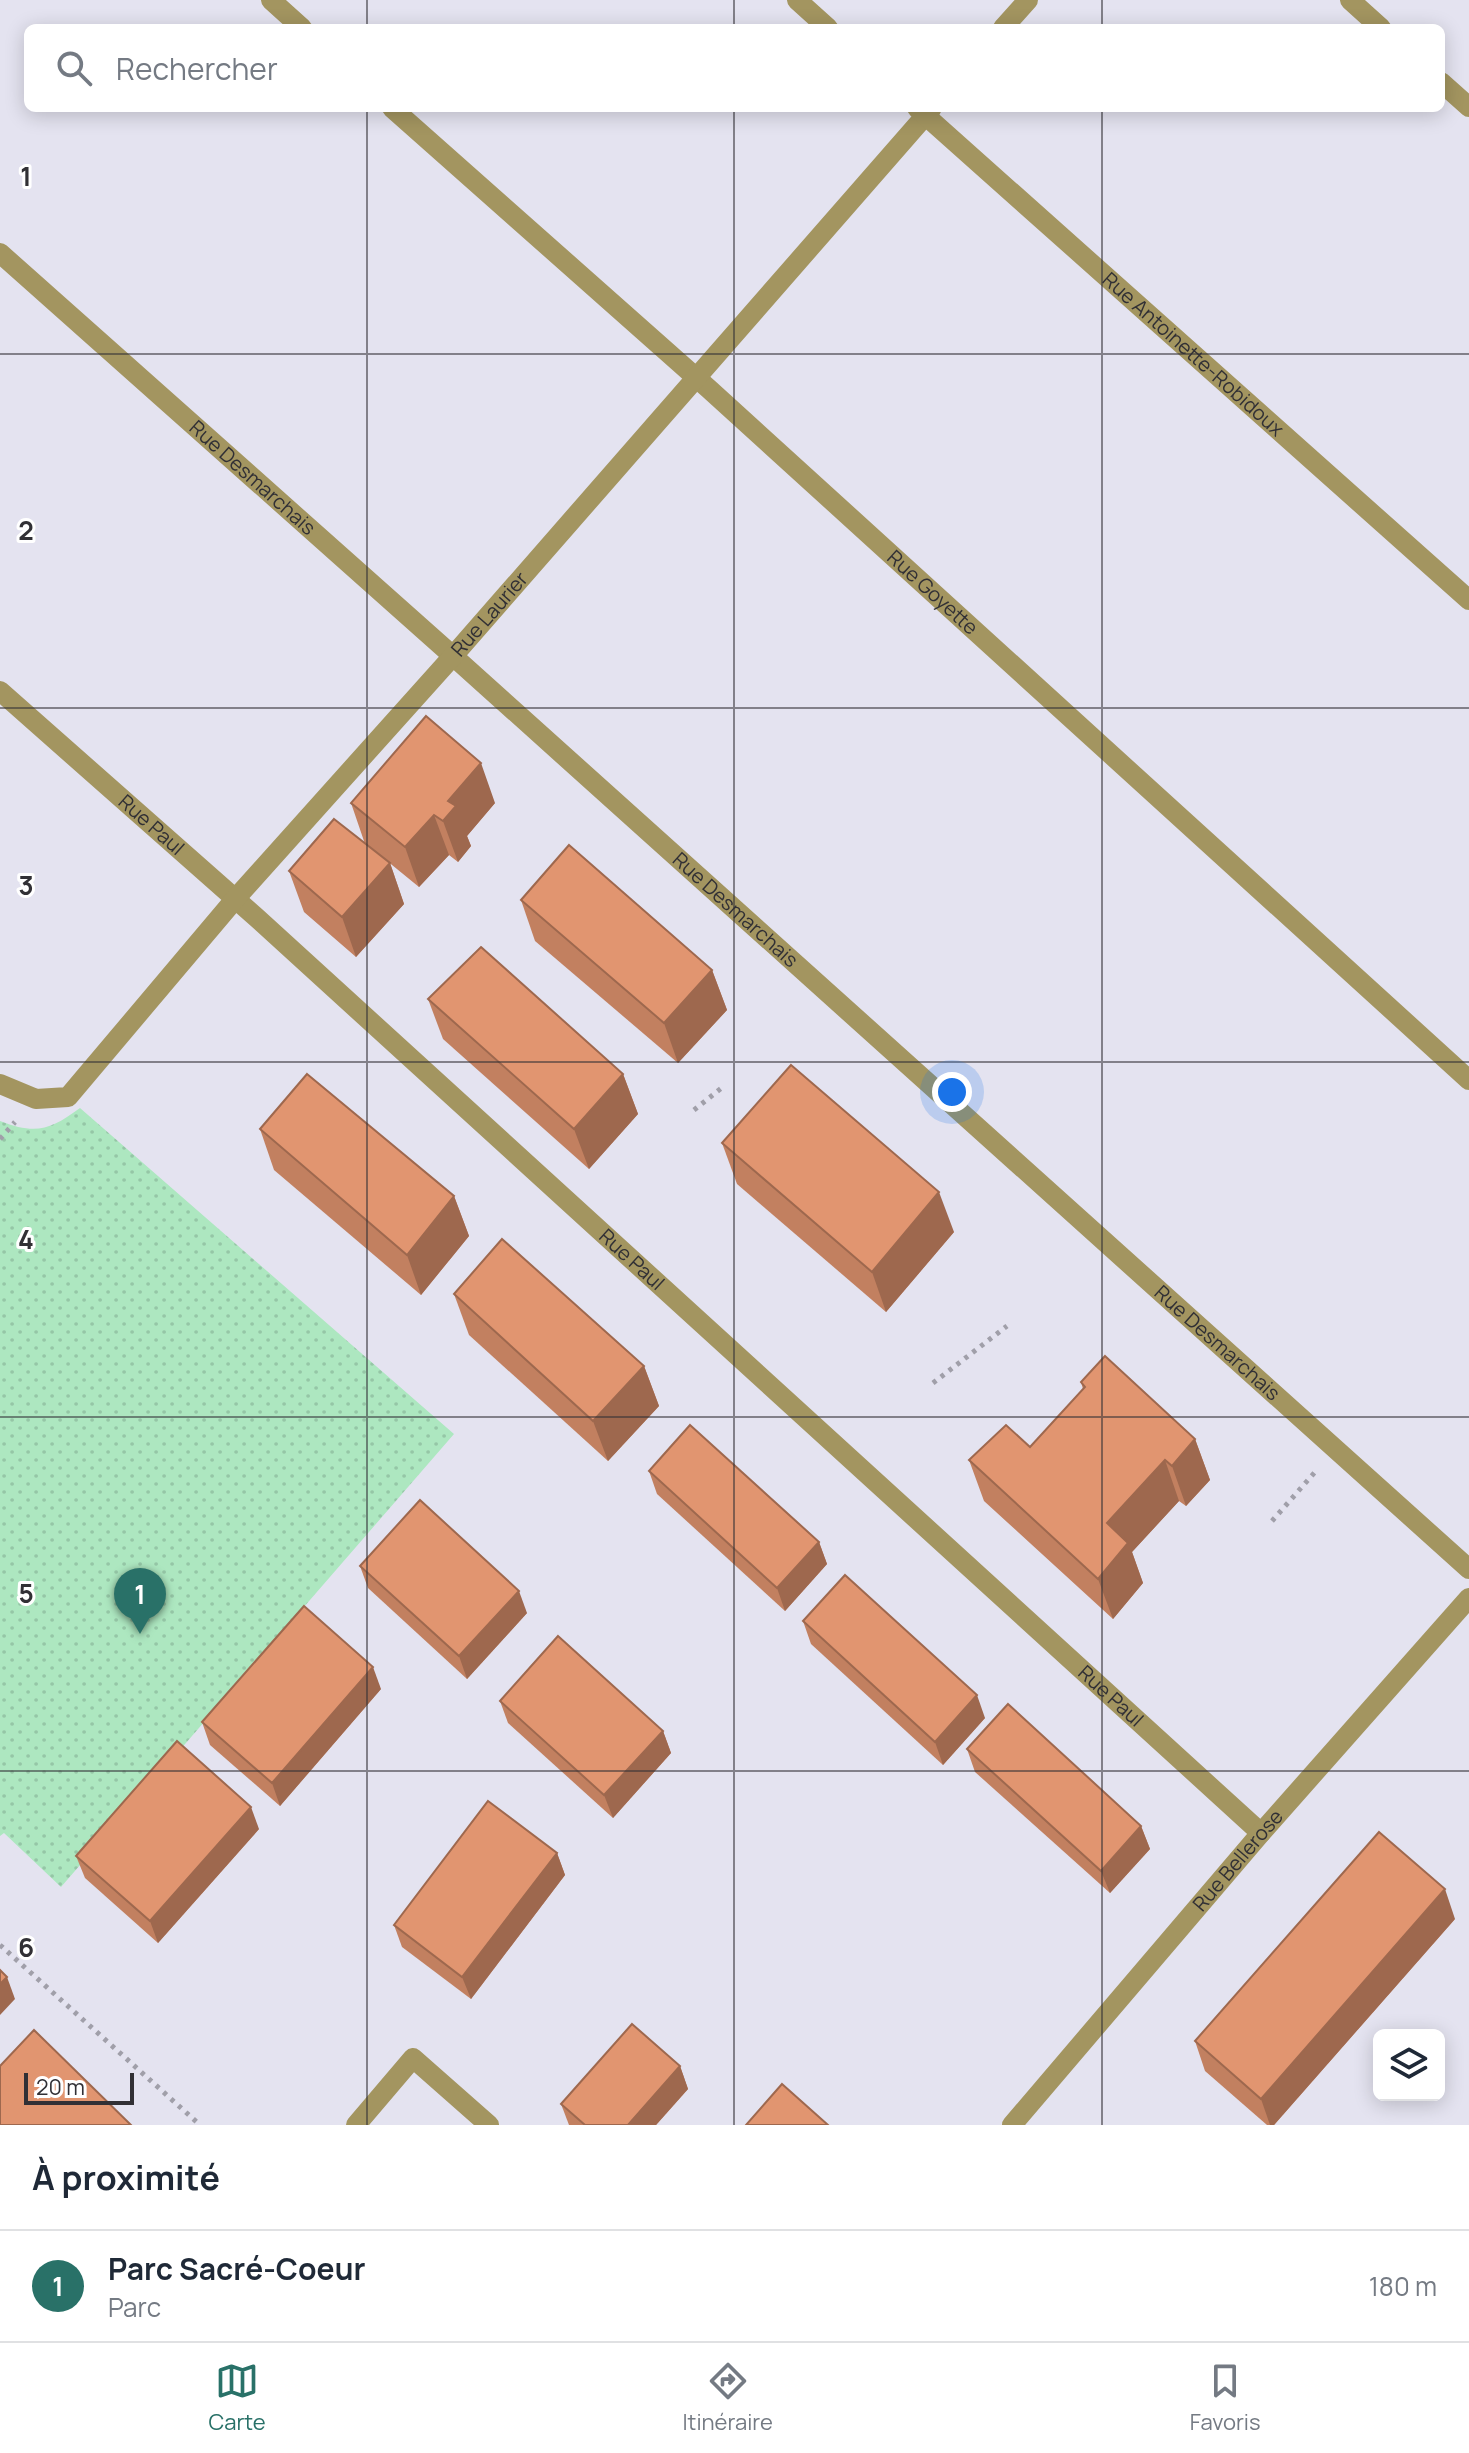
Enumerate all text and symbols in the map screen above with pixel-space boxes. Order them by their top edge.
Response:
search box [24,24,1445,112]
icon: search [52,46,96,90]
text: Rechercher [116,48,278,89]
text: 1 [20,158,32,194]
street label: Rue Antoinette-Robidoux [1097,266,1290,442]
street label: Rue Desmarchais [184,414,322,541]
text: 2 [18,512,34,548]
street label: Rue Goyette [882,544,984,640]
street label: Rue Laurier [445,566,534,662]
street label: Rue Paul [113,788,190,861]
street label: Rue Desmarchais [667,846,804,973]
text: 3 [18,867,34,903]
your location [932,1072,972,1112]
text: 4 [18,1221,34,1257]
street label: Rue Paul [594,1222,671,1296]
street label: Rue Desmarchais [1149,1279,1286,1406]
pin: 1 [114,1568,166,1634]
text: 5 [18,1575,34,1611]
street label: Rue Paul [1073,1659,1150,1732]
street label: Rue Bellerose [1186,1803,1289,1917]
text: 6 [18,1929,34,1965]
map controls [1373,2029,1445,2101]
button: layers [1373,2029,1445,2101]
scale bar [24,2069,134,2105]
text: 20 m [36,2072,85,2102]
text: À proximité [32,2154,220,2200]
text: Parc Sacré-Coeur [108,2248,365,2289]
text: 1 [52,2268,64,2304]
text: 180 m [1369,2268,1437,2304]
text: Parc [108,2289,161,2325]
tab: Carte [208,2359,266,2437]
tab: Itinéraire [682,2359,773,2437]
tab: Favoris [1190,2359,1261,2437]

